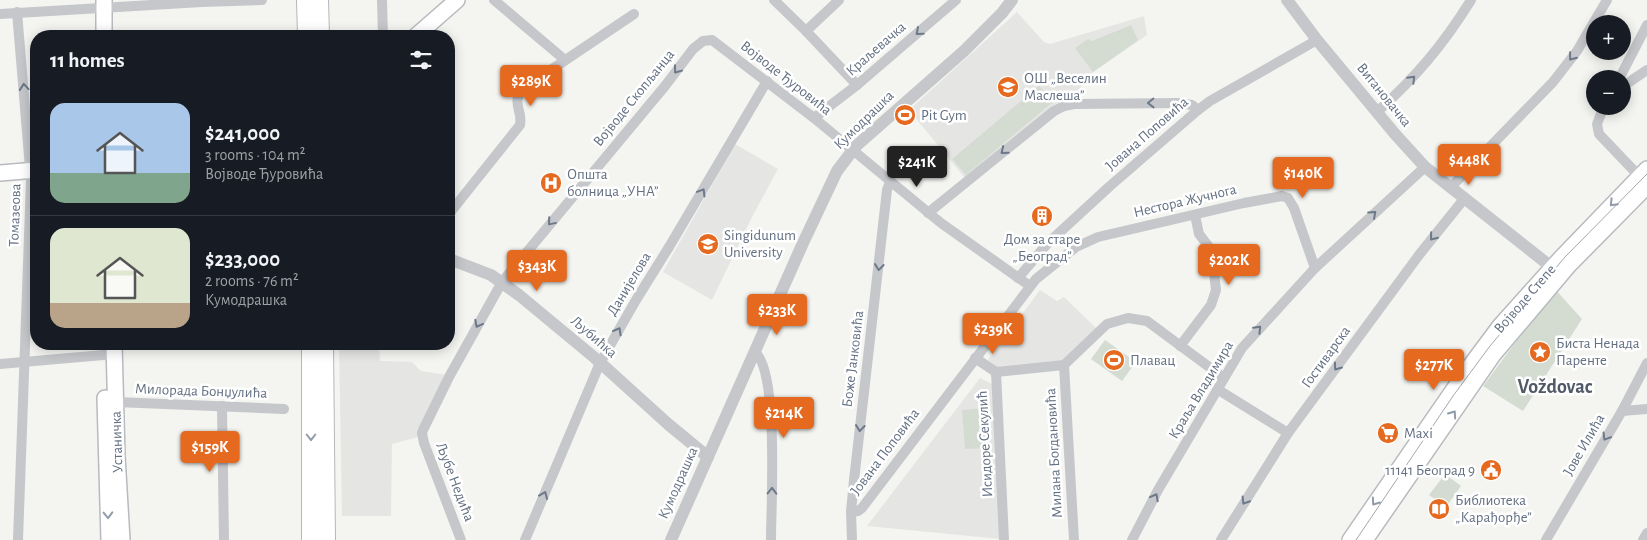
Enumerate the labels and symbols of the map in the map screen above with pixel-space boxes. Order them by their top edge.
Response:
street label: Краљевачка [843,19,909,79]
one-way arrow [916,26,925,35]
street label: Војводе Ђуровића [738,38,834,118]
street label: Војводе Скопљанца [591,47,678,149]
one-way arrow [1569,51,1578,60]
street label: Витановачка [1354,60,1414,130]
pin: $289K [496,64,566,107]
one-way arrow [674,64,683,74]
place label: ОШ „Веселин Маслеша” [1024,71,1107,103]
school or university icon: ОШ „Веселин Маслеша” [996,75,1020,99]
one-way arrow [1406,76,1415,85]
one-way arrow [18,83,29,91]
street label: Кумодрашка [831,88,897,152]
street label: Јована Поповића [1103,94,1191,174]
one-way arrow [1147,98,1155,109]
sports icon: Pit Gym [893,103,917,127]
place label: Pit Gym [921,108,967,123]
pin: $448K [1434,144,1504,186]
pin: $241K [882,146,952,188]
one-way arrow [1001,146,1010,154]
pin: $140K [1268,156,1338,199]
place label: Општа болница „УНА” [567,167,658,199]
hospital icon: Општа болница „УНА” [539,171,563,195]
street label: Нестора Жучнога [1132,182,1238,220]
street label: Томазеова [6,183,24,247]
one-way arrow [695,188,705,197]
one-way arrow [1610,198,1619,207]
building icon: Дом за старе „Београд” [1030,204,1054,228]
one-way arrow [1368,211,1377,220]
one-way arrow [548,217,557,226]
place label: Singidunum University [724,228,796,260]
one-way arrow [1430,231,1439,240]
school or university icon: Singidunum University [696,232,720,256]
place label: Дом за старе „Београд” [1004,232,1080,264]
pin: $202K [1194,244,1264,286]
street label: Данијелова [604,249,654,318]
pin: $343K [502,250,572,292]
street label: Војводе Степе [1491,262,1559,336]
one-way arrow [874,263,885,271]
pin: $233K [742,294,812,336]
street label: Боже Јанковића [840,310,866,408]
pin: $239K [958,312,1028,355]
street label: Љубићка [568,313,620,361]
one-way arrow [474,319,484,328]
street label: Гостиварска [1299,323,1353,391]
one-way arrow [1253,326,1262,335]
one-way arrow [612,328,622,337]
place label: Биста Ненада Паренте [1556,336,1640,368]
street label: Краља Владимира [1166,338,1236,441]
place icon: Биста Ненада Паренте [1528,340,1552,364]
sports icon: Плавац [1102,348,1126,372]
pin: $277K [1399,348,1469,391]
place label: Плавац [1130,353,1175,368]
one-way arrow [1334,362,1343,371]
district label: Voždovac [1518,377,1593,397]
street label: Милорада Бонџулића [135,381,268,401]
street label: Милана Богдановића [1043,388,1065,518]
street label: Исидоре Секулић [975,390,995,498]
pin: $214K [749,396,819,439]
street label: Јована Поповића [848,406,922,498]
one-way arrow [1447,410,1456,420]
street label: Устаничка [108,411,126,473]
street label: Јове Илића [1560,411,1608,478]
supermarket icon: Maxi [1376,421,1400,445]
one-way arrow [855,425,866,433]
place label: Maxi [1404,426,1433,441]
pin: $159K [175,430,245,473]
one-way arrow [1603,431,1613,440]
one-way arrow [306,434,316,441]
street label: Љубе Недића [433,440,477,524]
street label: Кумодрашка [656,445,701,521]
public building icon: 11141 Београд 9 [1479,458,1503,482]
place label: 11141 Београд 9 [1385,463,1475,478]
one-way arrow [767,487,777,495]
one-way arrow [538,491,549,500]
one-way arrow [1148,493,1158,502]
place label: Библиотека „Карађорђе” [1455,493,1532,525]
one-way arrow [1242,496,1251,505]
one-way arrow [1372,496,1381,505]
library icon: Библиотека „Карађорђе” [1427,497,1451,521]
one-way arrow [103,511,114,519]

